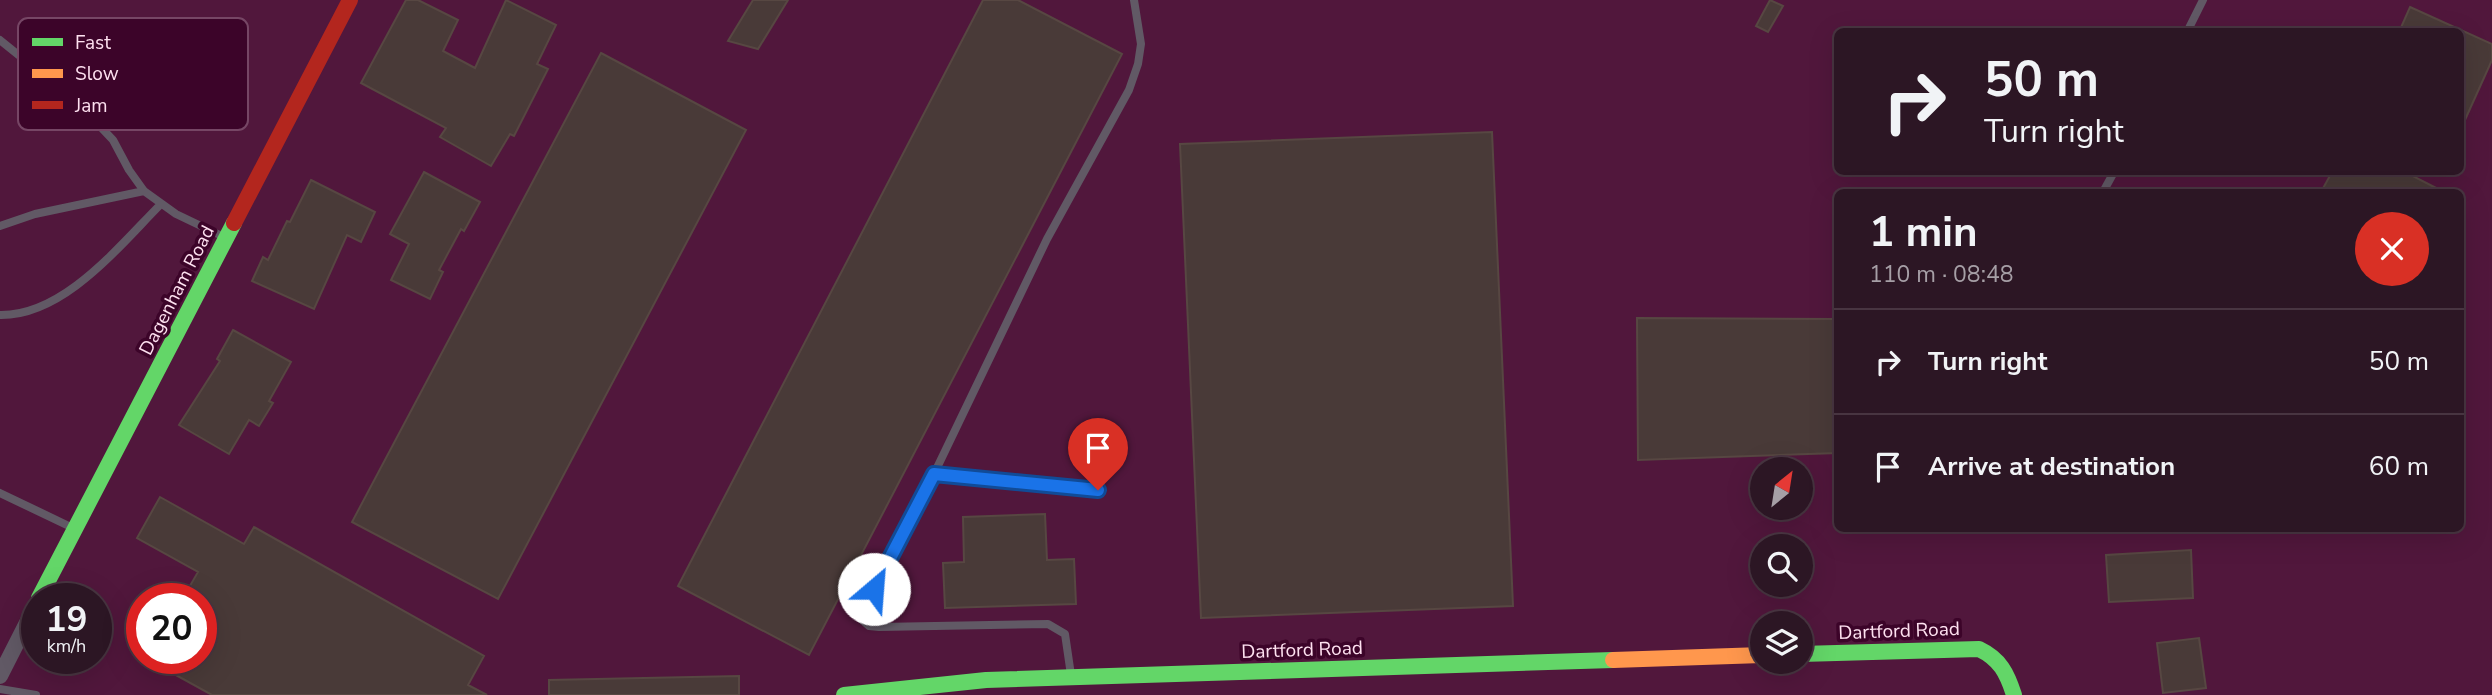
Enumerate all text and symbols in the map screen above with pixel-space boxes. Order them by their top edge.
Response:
legend [18,18,248,130]
text: Fast [75,30,111,56]
text: 50 m [1984,46,2099,113]
icon: right [1869,56,1960,147]
text: Slow [75,61,119,87]
text: Jam [74,93,108,119]
text: Turn right [1984,110,2124,153]
text: 1 min [1869,204,1978,261]
button: close [2355,212,2429,286]
street label: Dagenham Road [133,221,221,360]
text: 110 m · 08:48 [1869,259,2014,290]
icon: right [1869,343,1907,381]
text: Turn right [1928,344,2047,379]
text: 50 m [2369,344,2429,379]
pin [1068,418,1128,490]
icon: arrive [1079,429,1117,467]
icon: arrive [1869,448,1907,486]
text: Arrive at destination [1928,449,2175,484]
text: 60 m [2369,449,2429,484]
north arrow [1750,457,1813,520]
map controls [1750,457,1813,674]
button: search [1750,534,1813,597]
position arrow [837,552,911,626]
speed limit sign: 20 [126,583,217,674]
text: 19 [45,596,88,643]
button: layers [1750,611,1813,674]
street label: Dartford Road [1838,616,1960,646]
text: km/h [47,634,86,658]
street label: Dartford Road [1241,635,1363,665]

